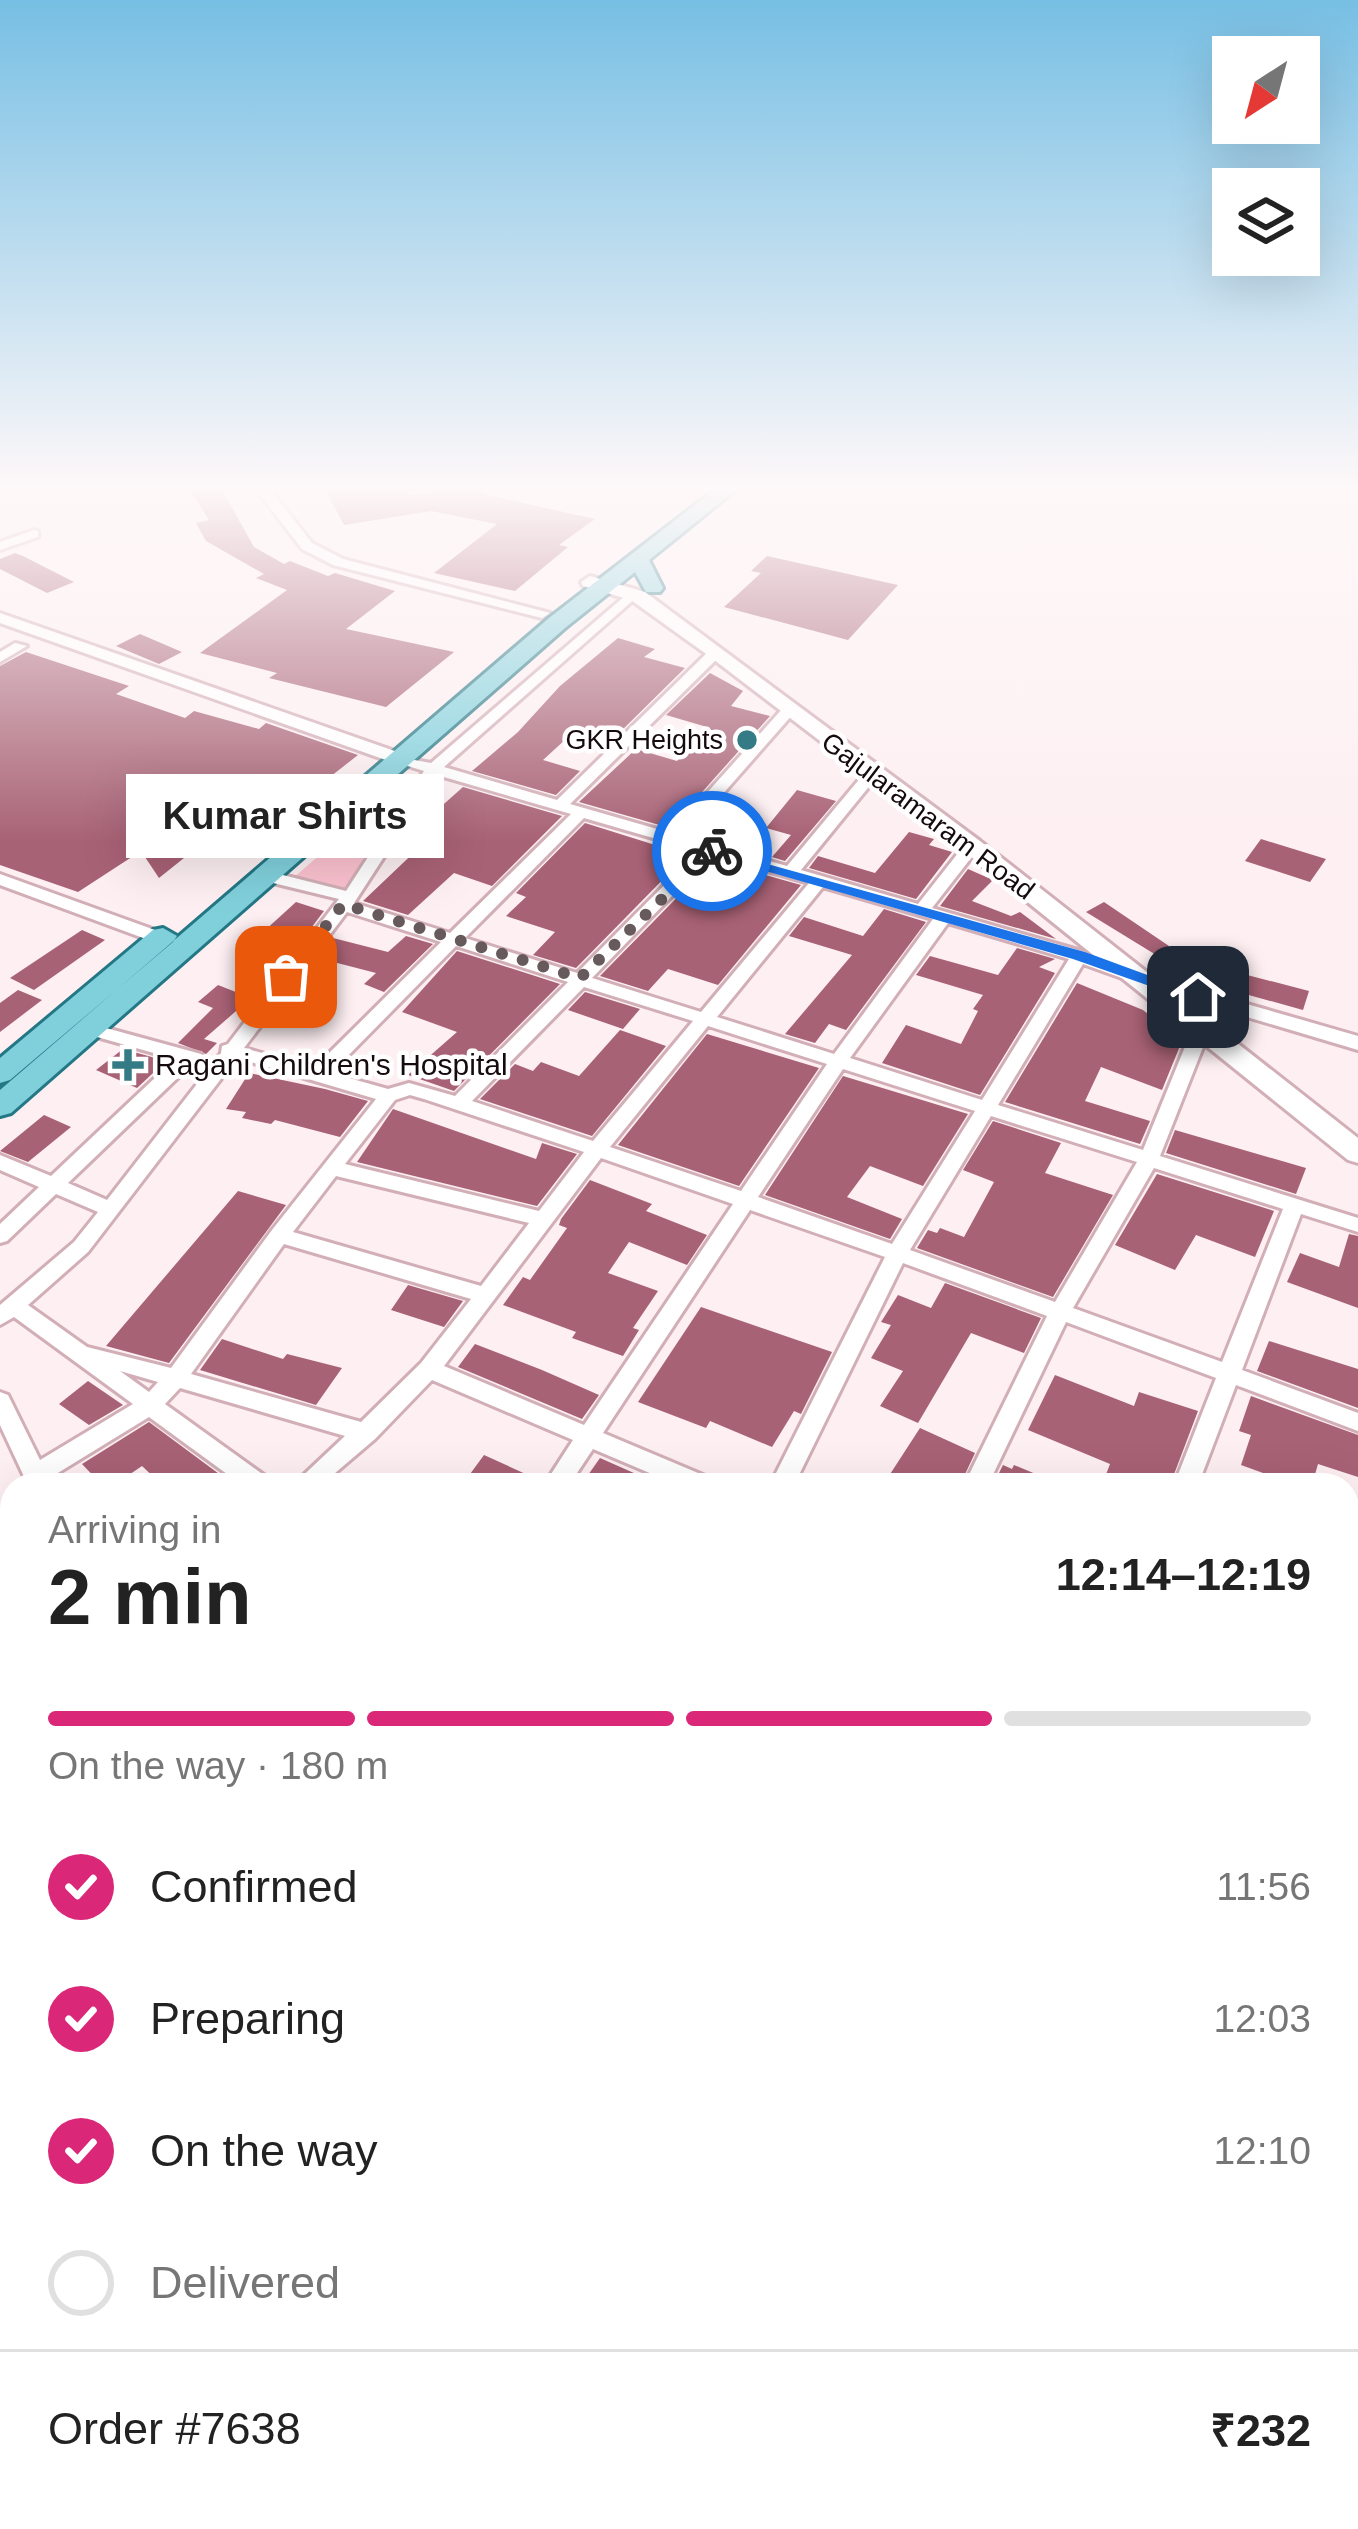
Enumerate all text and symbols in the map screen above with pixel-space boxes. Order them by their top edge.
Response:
north arrow [1212,36,1320,144]
map controls [1212,36,1320,276]
button: layers [1212,168,1320,276]
place label: GKR Heights [565,725,723,755]
street label: Gajularamaram Road [816,726,1040,906]
marker: GKR Heights [734,727,760,753]
callout: Kumar Shirts [127,773,445,857]
courier [652,791,772,911]
text: Kumar Shirts [163,794,407,837]
icon: bike [679,818,745,884]
pin [235,926,337,1028]
icon: bag [253,944,319,1010]
pin [1147,946,1249,1048]
icon: home [1165,964,1231,1030]
place label: Ragani Children's Hospital [155,1048,508,1081]
marker: Ragani Children's Hospital [112,1049,144,1081]
text: Arriving in [48,1508,221,1551]
text: 12:14–12:19 [1056,1549,1311,1600]
text: 2 min [48,1553,252,1641]
text: On the way · 180 m [48,1744,388,1787]
icon: check [48,1854,114,1920]
text: Confirmed [150,1861,358,1912]
text: 11:56 [1216,1865,1311,1908]
icon: check [48,1986,114,2052]
text: Preparing [150,1993,345,2044]
text: 12:03 [1213,1997,1311,2040]
icon: check [48,2118,114,2184]
text: On the way [150,2125,378,2176]
text: 12:10 [1213,2129,1311,2172]
text: Delivered [150,2257,340,2308]
text: Order #7638 [48,2403,301,2454]
text: ₹232 [1210,2405,1311,2456]

